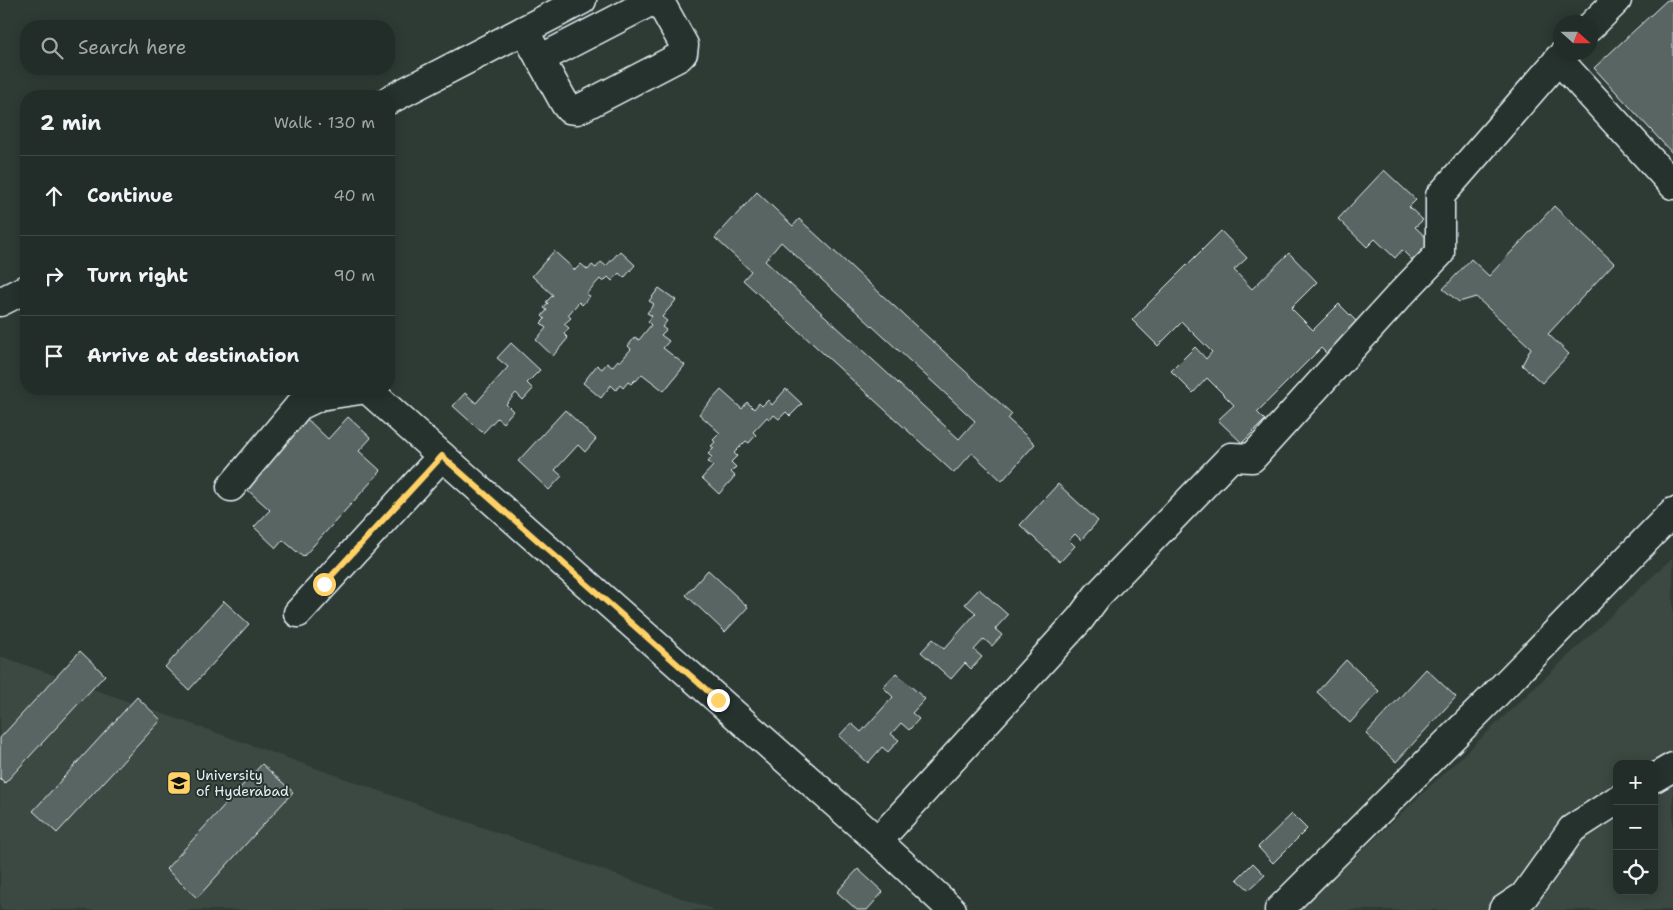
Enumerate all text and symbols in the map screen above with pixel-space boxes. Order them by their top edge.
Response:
north arrow [1553,15,1598,60]
search box [20,20,395,75]
icon: search [38,34,66,62]
text: Search here [78,35,187,60]
text: 2 min [40,109,101,137]
text: Walk · 130 m [274,112,375,133]
icon: ahead [40,182,68,210]
text: Continue [87,183,173,208]
text: 40 m [333,185,375,206]
icon: right [40,262,68,290]
text: Turn right [87,263,188,288]
text: 90 m [334,265,375,286]
icon: arrive [40,342,68,370]
text: Arrive at destination [87,343,299,368]
route start [313,573,336,596]
route end [707,689,730,712]
map controls [1613,760,1658,895]
button: + [1613,760,1658,805]
place label: University of Hyderabad [196,766,289,800]
school or university icon: University of Hyderabad [166,770,192,796]
button: − [1613,805,1658,850]
button: locate [1613,850,1658,895]

